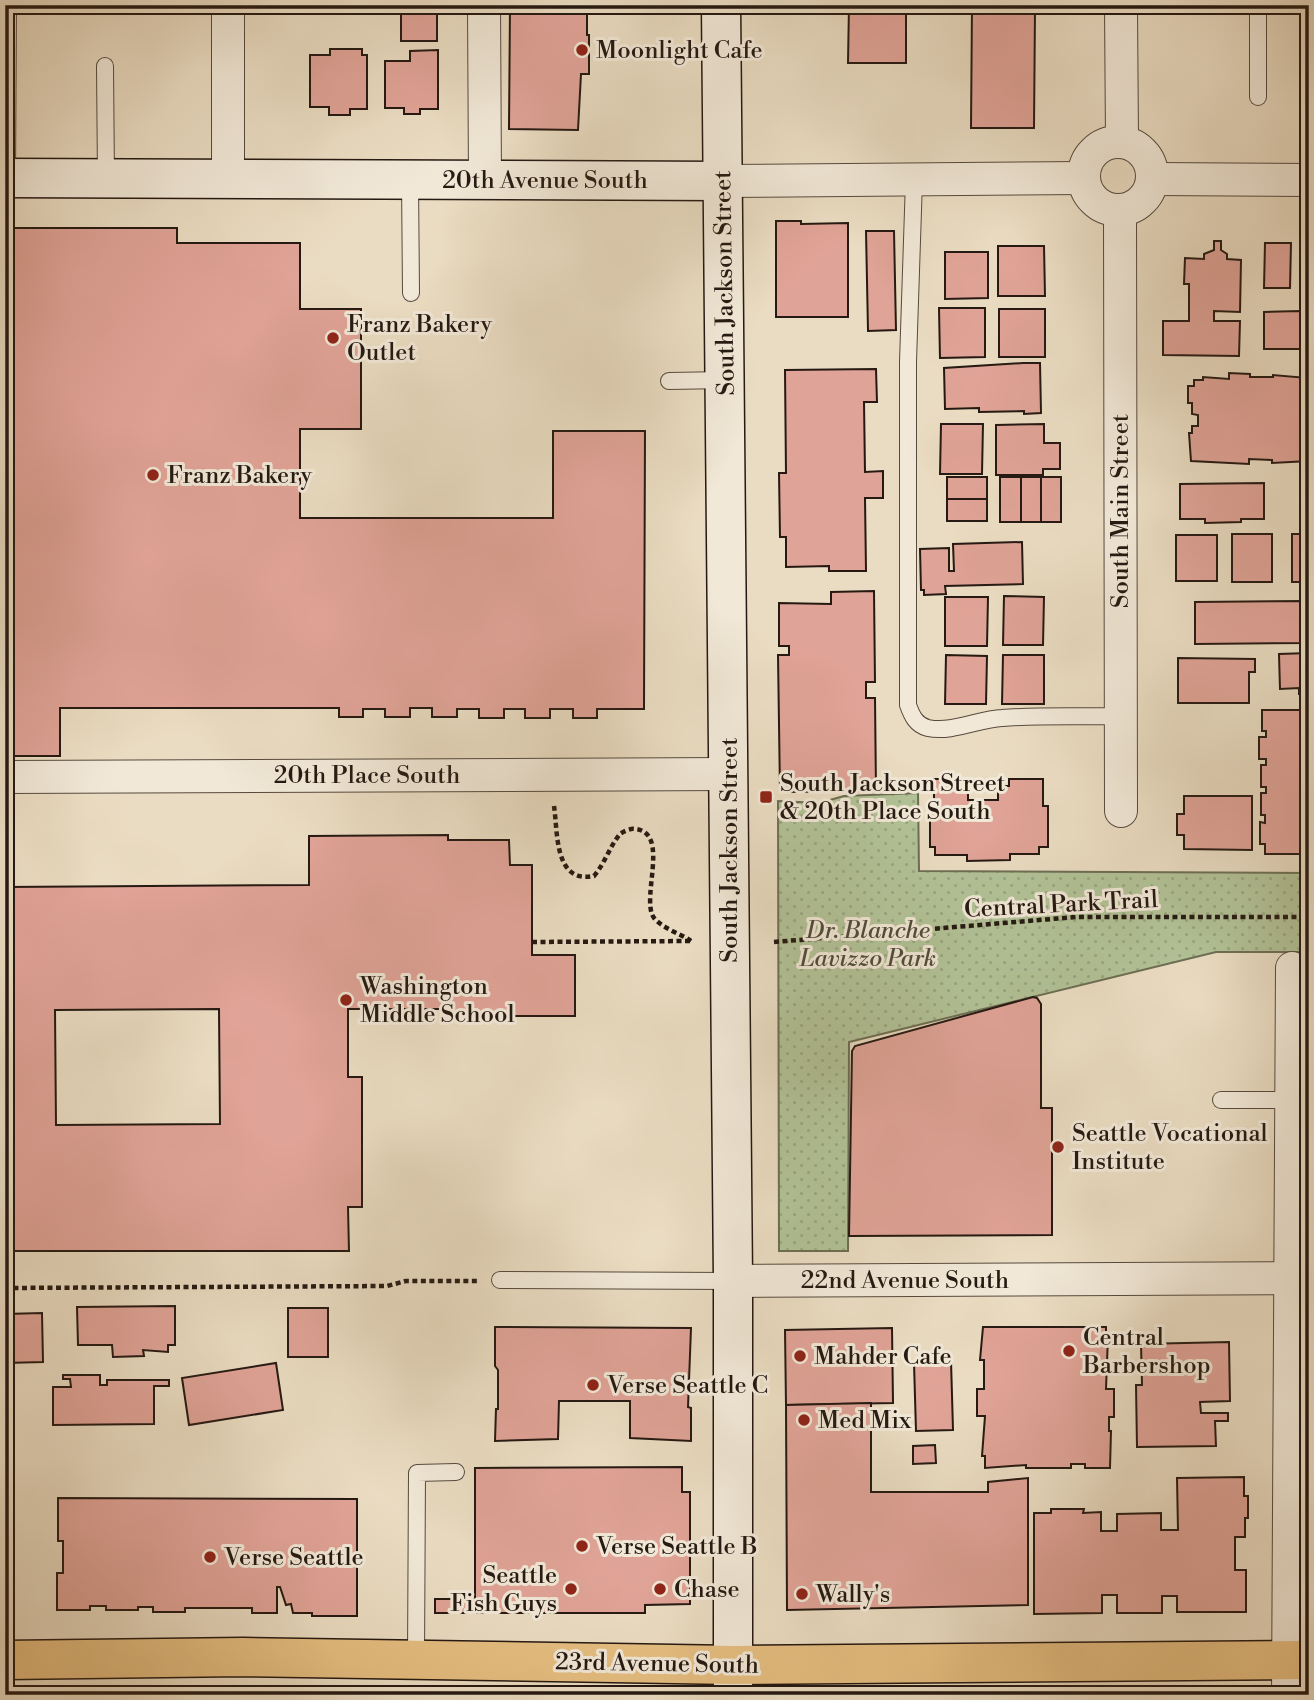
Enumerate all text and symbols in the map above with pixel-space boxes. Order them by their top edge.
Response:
place label: Moonlight Cafe [596,36,763,66]
marker: Moonlight Cafe [574,42,590,58]
street label: 20th Avenue South [442,166,648,196]
street label: South Jackson Street [708,170,742,396]
place label: Franz Bakery Outlet [347,310,492,368]
marker: Franz Bakery Outlet [325,330,341,346]
street label: South Main Street [1106,413,1136,608]
place label: Franz Bakery [167,461,312,491]
marker: Franz Bakery [145,467,161,483]
street label: South Jackson Street [715,737,745,963]
street label: 20th Place South [274,761,460,791]
place label: South Jackson Street & 20th Place South [780,769,1006,827]
marker: South Jackson Street & 20th Place South [758,789,774,805]
street label: Central Park Trail [963,885,1159,925]
park label: Dr. Blanche Lavizzo Park [799,916,936,974]
place label: Washington Middle School [359,972,515,1030]
marker: Washington Middle School [338,992,354,1008]
place label: Seattle Vocational Institute [1072,1119,1268,1177]
marker: Seattle Vocational Institute [1050,1139,1066,1155]
street label: 22nd Avenue South [801,1266,1009,1296]
place label: Central Barbershop [1082,1323,1211,1381]
place label: Mahder Cafe [814,1342,952,1372]
marker: Central Barbershop [1061,1343,1077,1359]
marker: Mahder Cafe [792,1348,808,1364]
place label: Verse Seattle C [606,1371,768,1401]
marker: Verse Seattle C [585,1377,601,1393]
place label: Med Mix [818,1406,912,1436]
marker: Med Mix [796,1412,812,1428]
place label: Verse Seattle B [595,1532,758,1562]
marker: Verse Seattle B [574,1538,590,1554]
place label: Verse Seattle [223,1543,364,1573]
marker: Verse Seattle [202,1549,218,1565]
place label: Seattle Fish Guys [450,1561,557,1619]
place label: Chase [674,1575,740,1605]
place label: Wally's [815,1580,890,1610]
marker: Seattle Fish Guys [563,1581,579,1597]
marker: Chase [652,1581,668,1597]
marker: Wally's [794,1586,810,1602]
street label: 23rd Avenue South [555,1647,759,1681]

